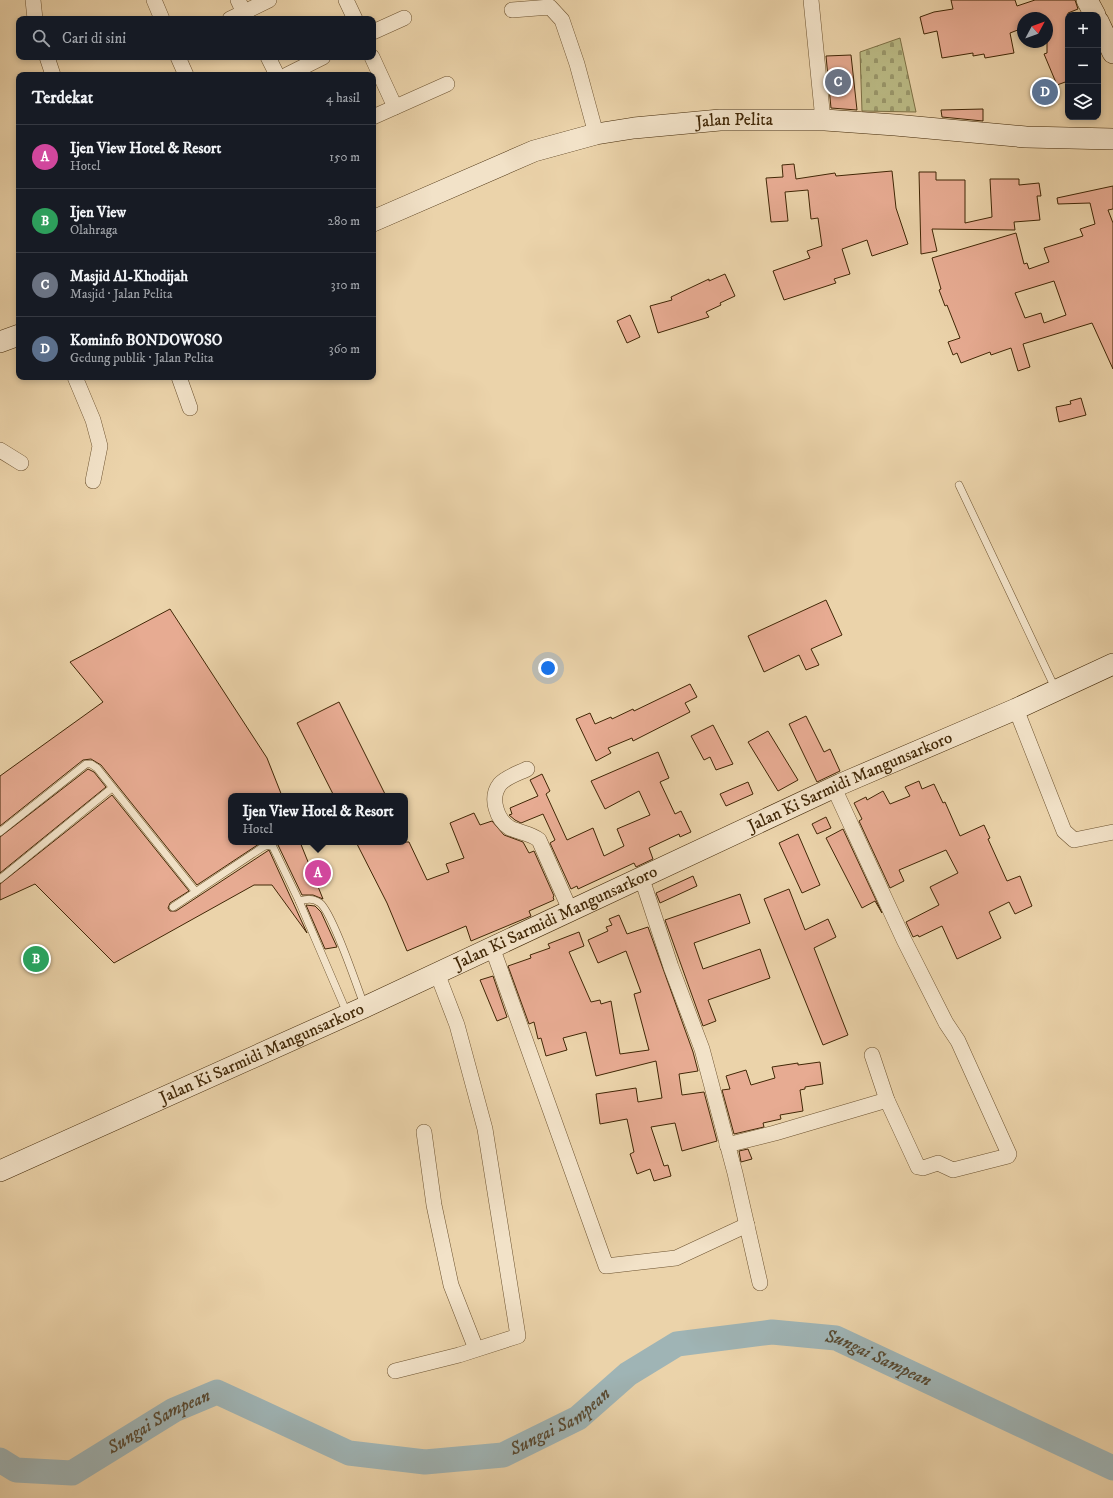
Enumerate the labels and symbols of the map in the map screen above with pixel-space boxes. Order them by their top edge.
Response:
north arrow [1017,12,1053,48]
pin: C [825,67,851,97]
pin: D [1032,77,1058,107]
street label: Jalan Pelita [693,109,774,133]
your location [538,658,558,678]
street label: Jalan Ki Sarmidi Mangunsarkoro [742,727,956,838]
pin: A [305,858,331,888]
street label: Jalan Ki Sarmidi Mangunsarkoro [449,860,661,975]
pin: B [23,944,49,974]
street label: Jalan Ki Sarmidi Mangunsarkoro [154,998,368,1110]
water label: Sungai Sampean [823,1326,935,1392]
water label: Sungai Sampean [505,1383,615,1461]
water label: Sungai Sampean [103,1385,214,1460]

